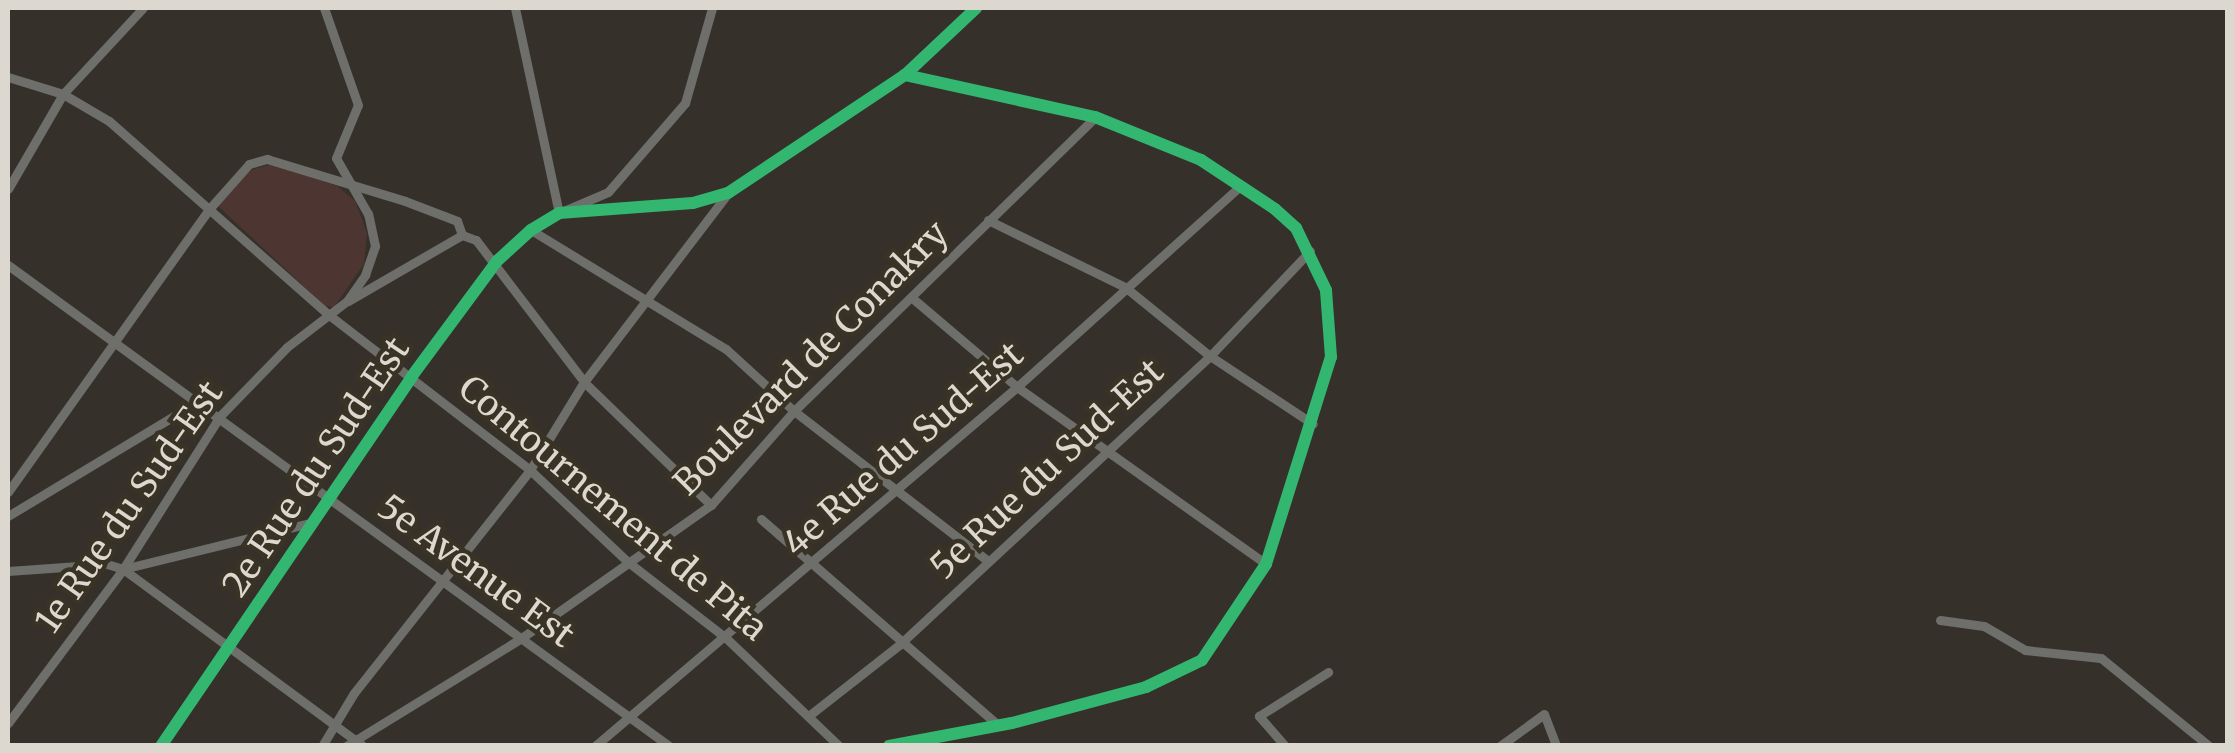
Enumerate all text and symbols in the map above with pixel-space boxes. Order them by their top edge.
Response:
street label: Boulevard de Conakry [665,212,957,504]
street label: 2e Rue du Sud-Est [214,330,418,604]
street label: 4e Rue du Sud-Est [774,333,1032,565]
street label: 5e Rue du Sud-Est [922,350,1172,588]
street label: Contournement de Pita [450,367,776,649]
street label: 1e Rue du Sud-Est [27,373,231,641]
street label: 5e Avenue Est [370,486,582,656]

